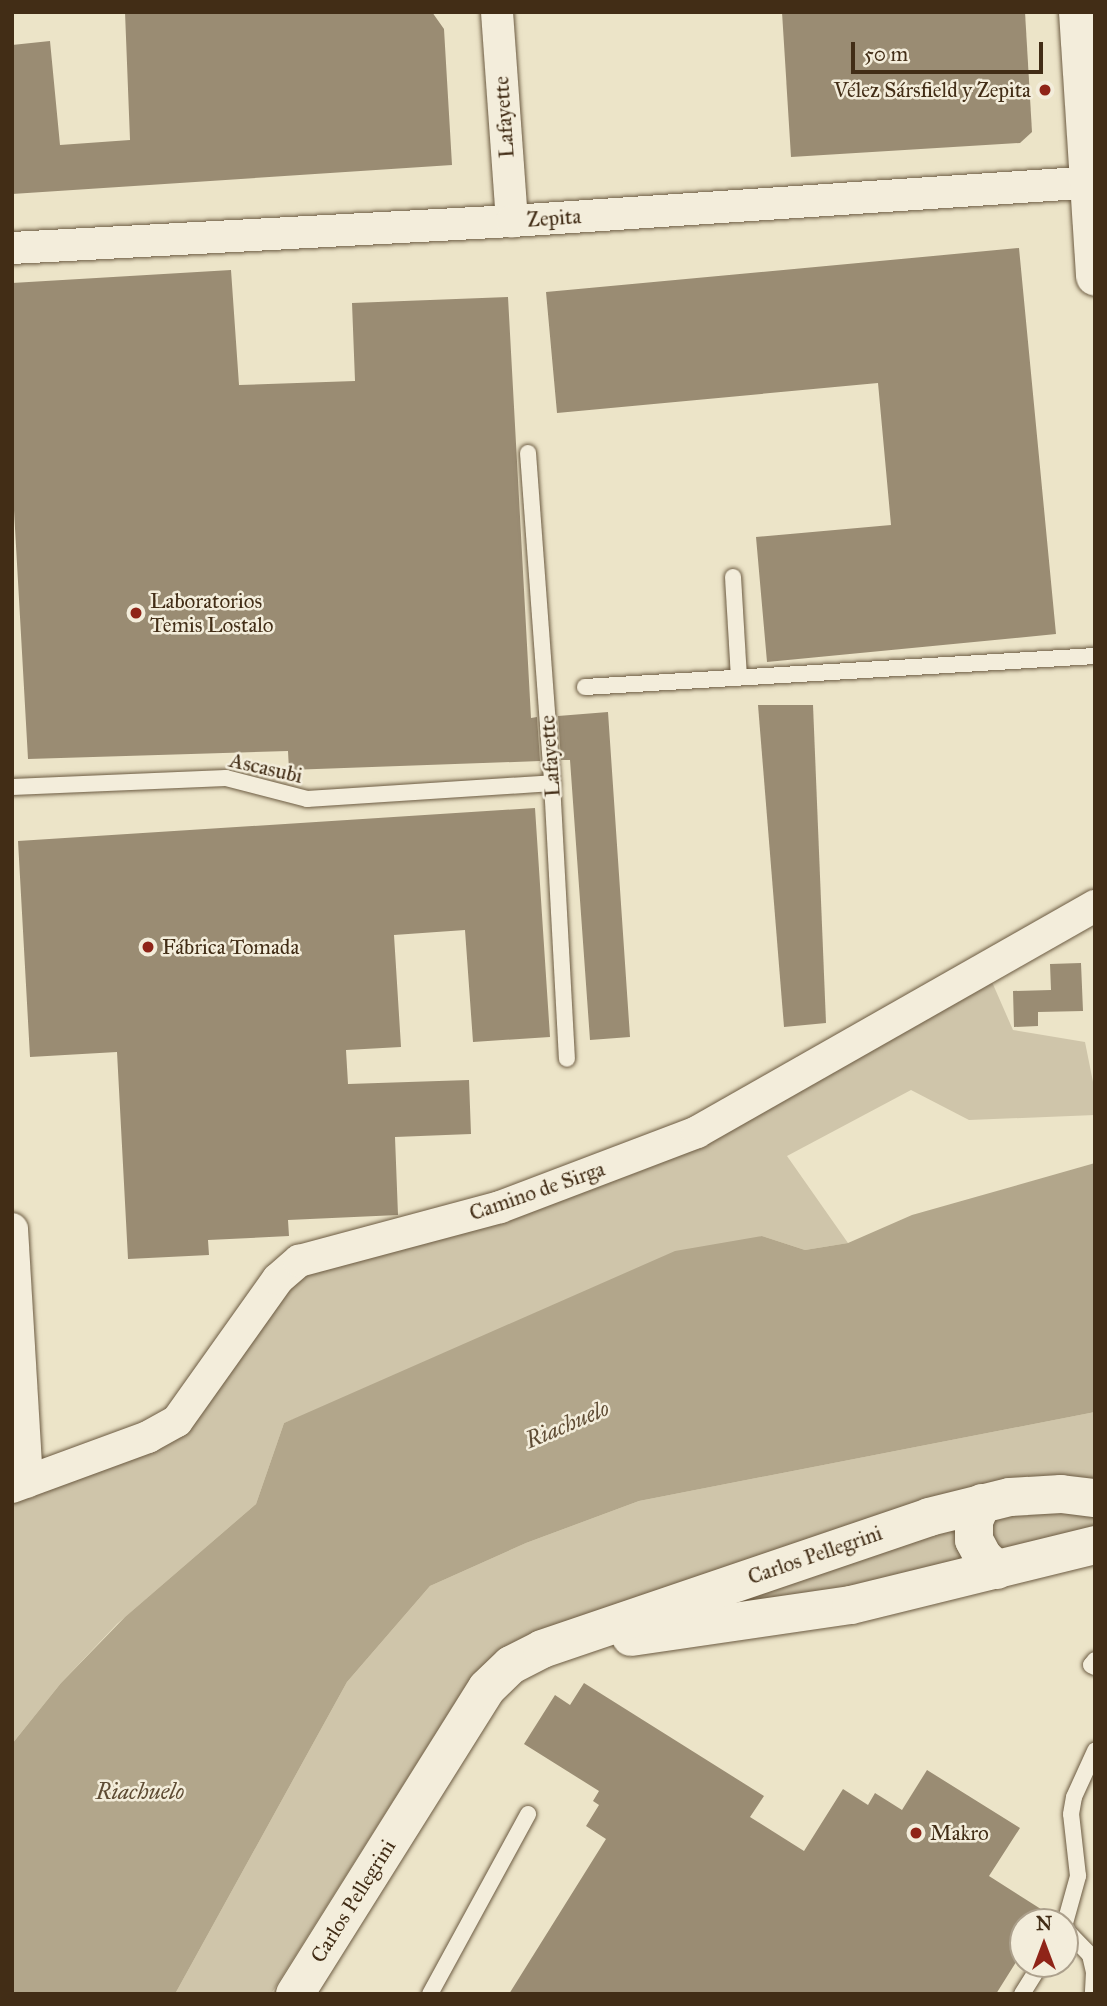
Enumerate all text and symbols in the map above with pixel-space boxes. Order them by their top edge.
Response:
scale bar [855,28,1048,72]
text: 50 m [864,41,908,67]
street label: Lafayette [489,75,519,159]
place label: Vélez Sársfield y Zepita [834,77,1031,103]
marker: Vélez Sársfield y Zepita [1037,82,1053,98]
street label: Zepita [526,204,582,232]
place label: Laboratorios Temis Lostalo [150,588,274,638]
marker: Laboratorios Temis Lostalo [128,605,144,621]
street label: Lafayette [535,714,565,798]
street label: Ascasubi [227,747,305,789]
place label: Fábrica Tomada [162,934,299,960]
marker: Fábrica Tomada [140,939,156,955]
street label: Camino de Sirga [466,1156,608,1226]
water label: Riachuelo [521,1394,613,1454]
street label: Carlos Pellegrini [745,1520,885,1590]
water label: Riachuelo [96,1777,184,1805]
place label: Makro [930,1820,989,1846]
marker: Makro [908,1825,924,1841]
street label: Carlos Pellegrini [305,1835,401,1967]
north arrow [1009,1908,1079,1978]
text: N [1036,1912,1052,1935]

